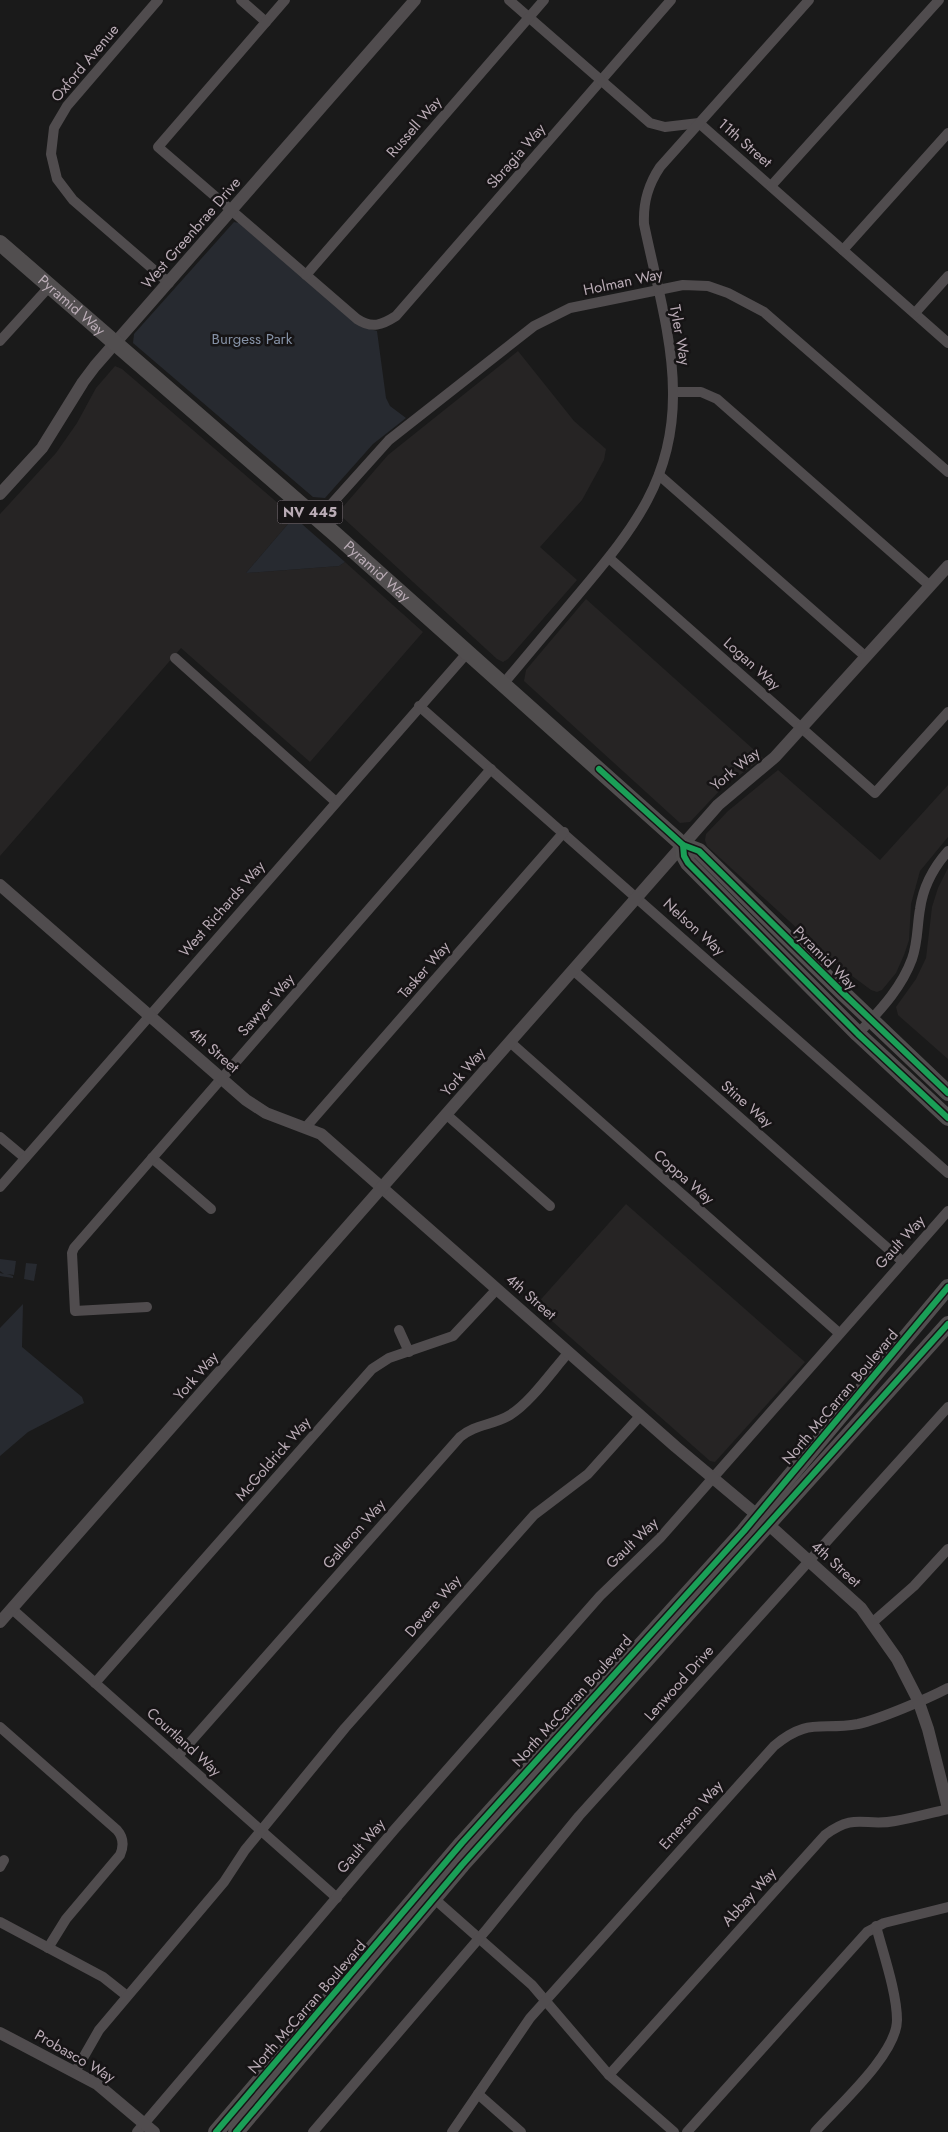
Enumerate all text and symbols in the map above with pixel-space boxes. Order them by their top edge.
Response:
street label: Oxford Avenue [46,19,124,107]
street label: Russell Way [381,91,447,162]
street label: 11th Street [713,113,777,173]
street label: Sbragia Way [481,118,551,194]
street label: West Greenbrae Drive [136,172,246,294]
street label: Holman Way [581,263,665,301]
street label: Pyramid Way [33,270,111,341]
street label: Tyler Way [664,303,696,367]
park label: Burgess Park [212,328,293,350]
road number: NV 445 [278,501,342,524]
street label: Pyramid Way [339,536,416,608]
street label: Logan Way [719,632,786,696]
street label: York Way [705,742,765,796]
street label: West Richards Way [174,856,270,962]
street label: Nelson Way [658,893,730,961]
street label: Pyramid Way [788,921,862,995]
street label: Tasker Way [393,936,455,1003]
street label: Sawyer Way [232,968,300,1041]
street label: 4th Street [184,1022,244,1078]
street label: York Way [436,1042,491,1101]
street label: Stine Way [716,1075,778,1133]
street label: Coppa Way [649,1144,720,1210]
street label: Gault Way [870,1210,930,1274]
street label: 4th Street [501,1269,561,1325]
street label: North McCarran Boulevard [777,1325,903,1469]
street label: York Way [169,1346,224,1405]
street label: McGoldrick Way [230,1412,316,1506]
street label: Galleron Way [317,1494,391,1574]
street label: Gault Way [601,1512,663,1574]
street label: 4th Street [806,1536,866,1593]
street label: Devere Way [400,1570,467,1642]
street label: North McCarran Boulevard [507,1630,637,1772]
street label: Lenwood Drive [639,1640,719,1726]
street label: Courtland Way [142,1702,226,1782]
street label: Emerson Way [654,1775,728,1855]
street label: Gault Way [332,1814,391,1878]
street label: Abbay Way [717,1862,782,1931]
street label: North McCarran Boulevard [243,1935,371,2079]
street label: Probasco Way [31,2024,120,2088]

